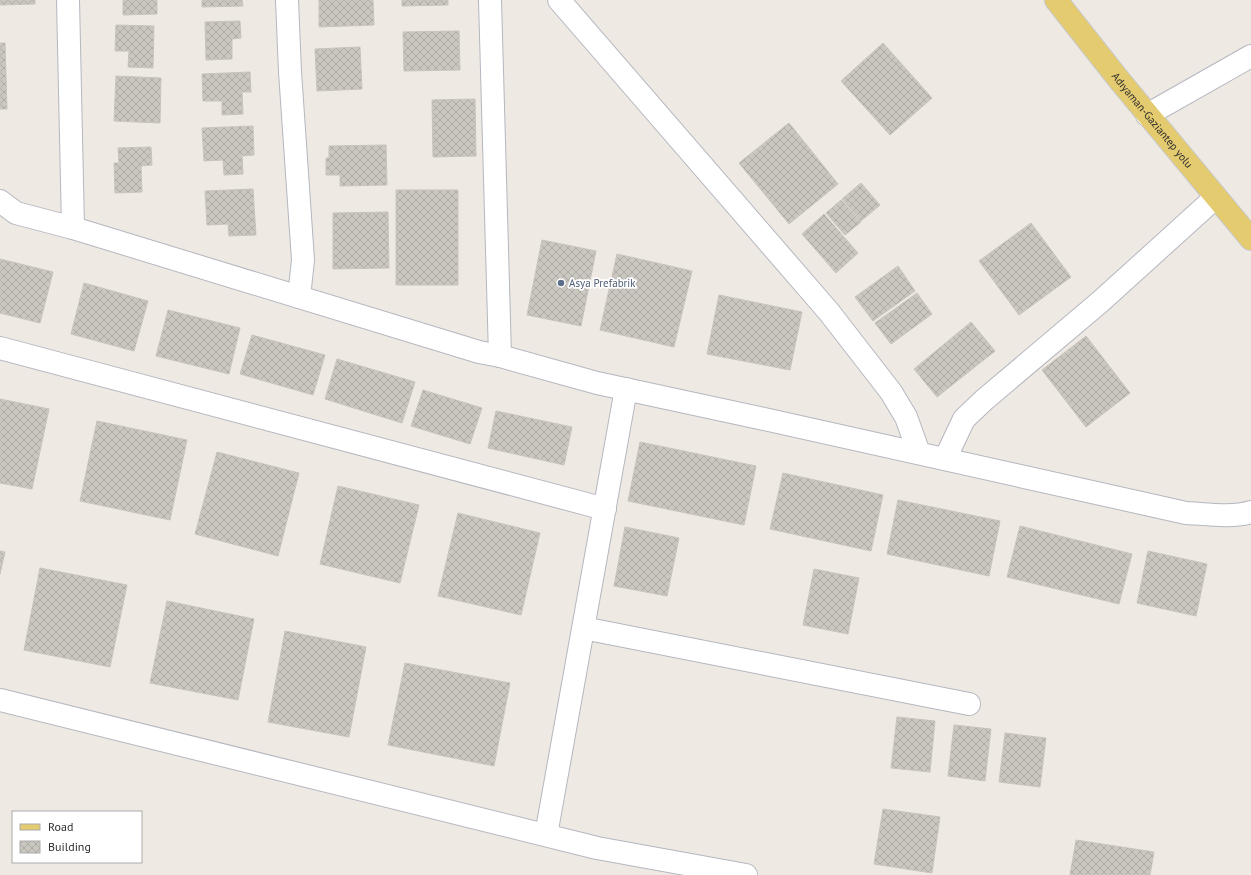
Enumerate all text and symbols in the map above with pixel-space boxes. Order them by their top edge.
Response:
street label: Adıyaman-Gaziantep yolu [1109,69,1196,171]
place label: Asya Prefabrik [569,276,636,290]
marker: Asya Prefabrik [556,278,566,288]
legend [12,811,142,863]
text: Road [48,819,73,834]
text: Building [48,839,91,854]

